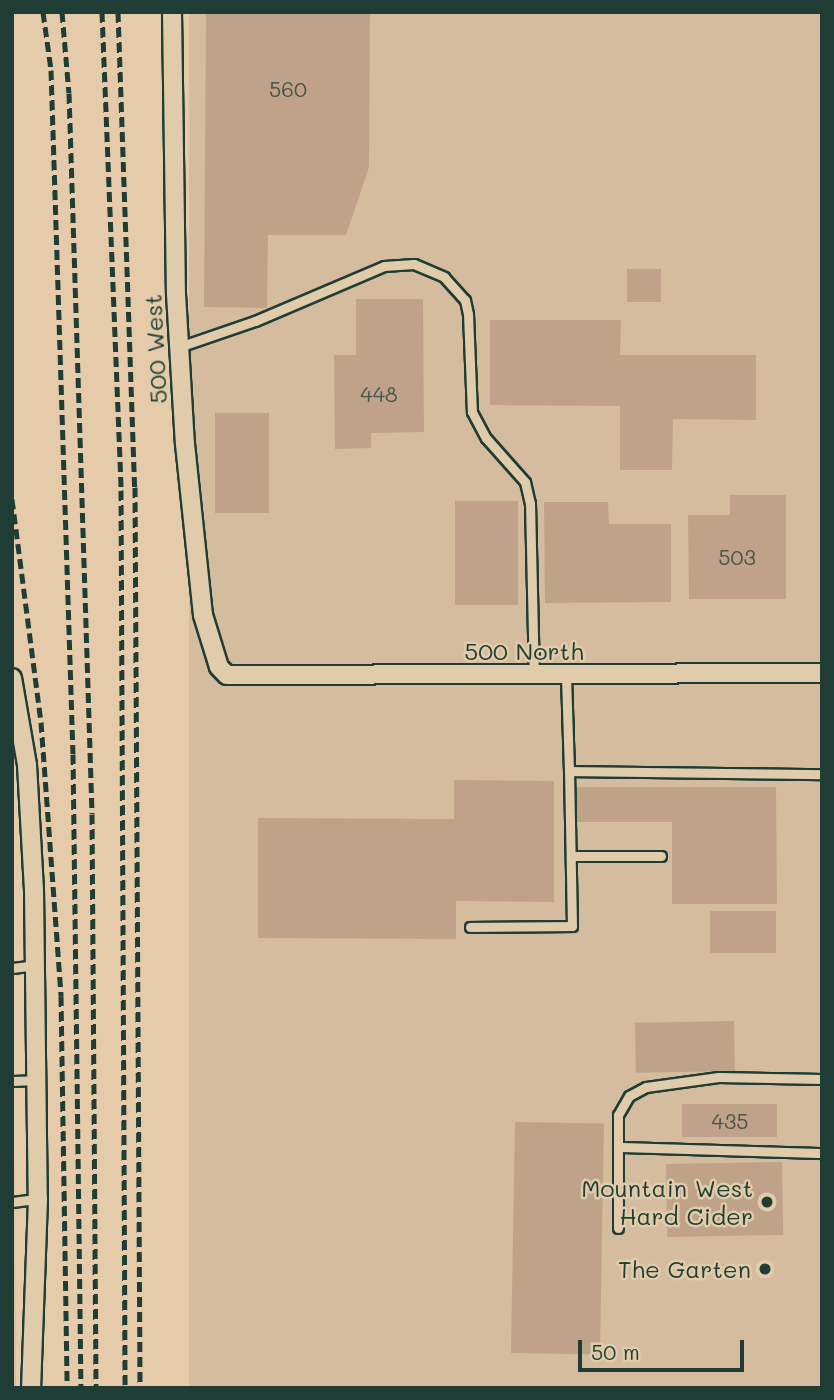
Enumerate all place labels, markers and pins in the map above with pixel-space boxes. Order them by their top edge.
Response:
place label: Mountain West Hard Cider [581,1174,753,1230]
marker: Mountain West Hard Cider [759,1194,775,1210]
place label: The Garten [618,1255,751,1283]
marker: The Garten [757,1261,773,1277]

